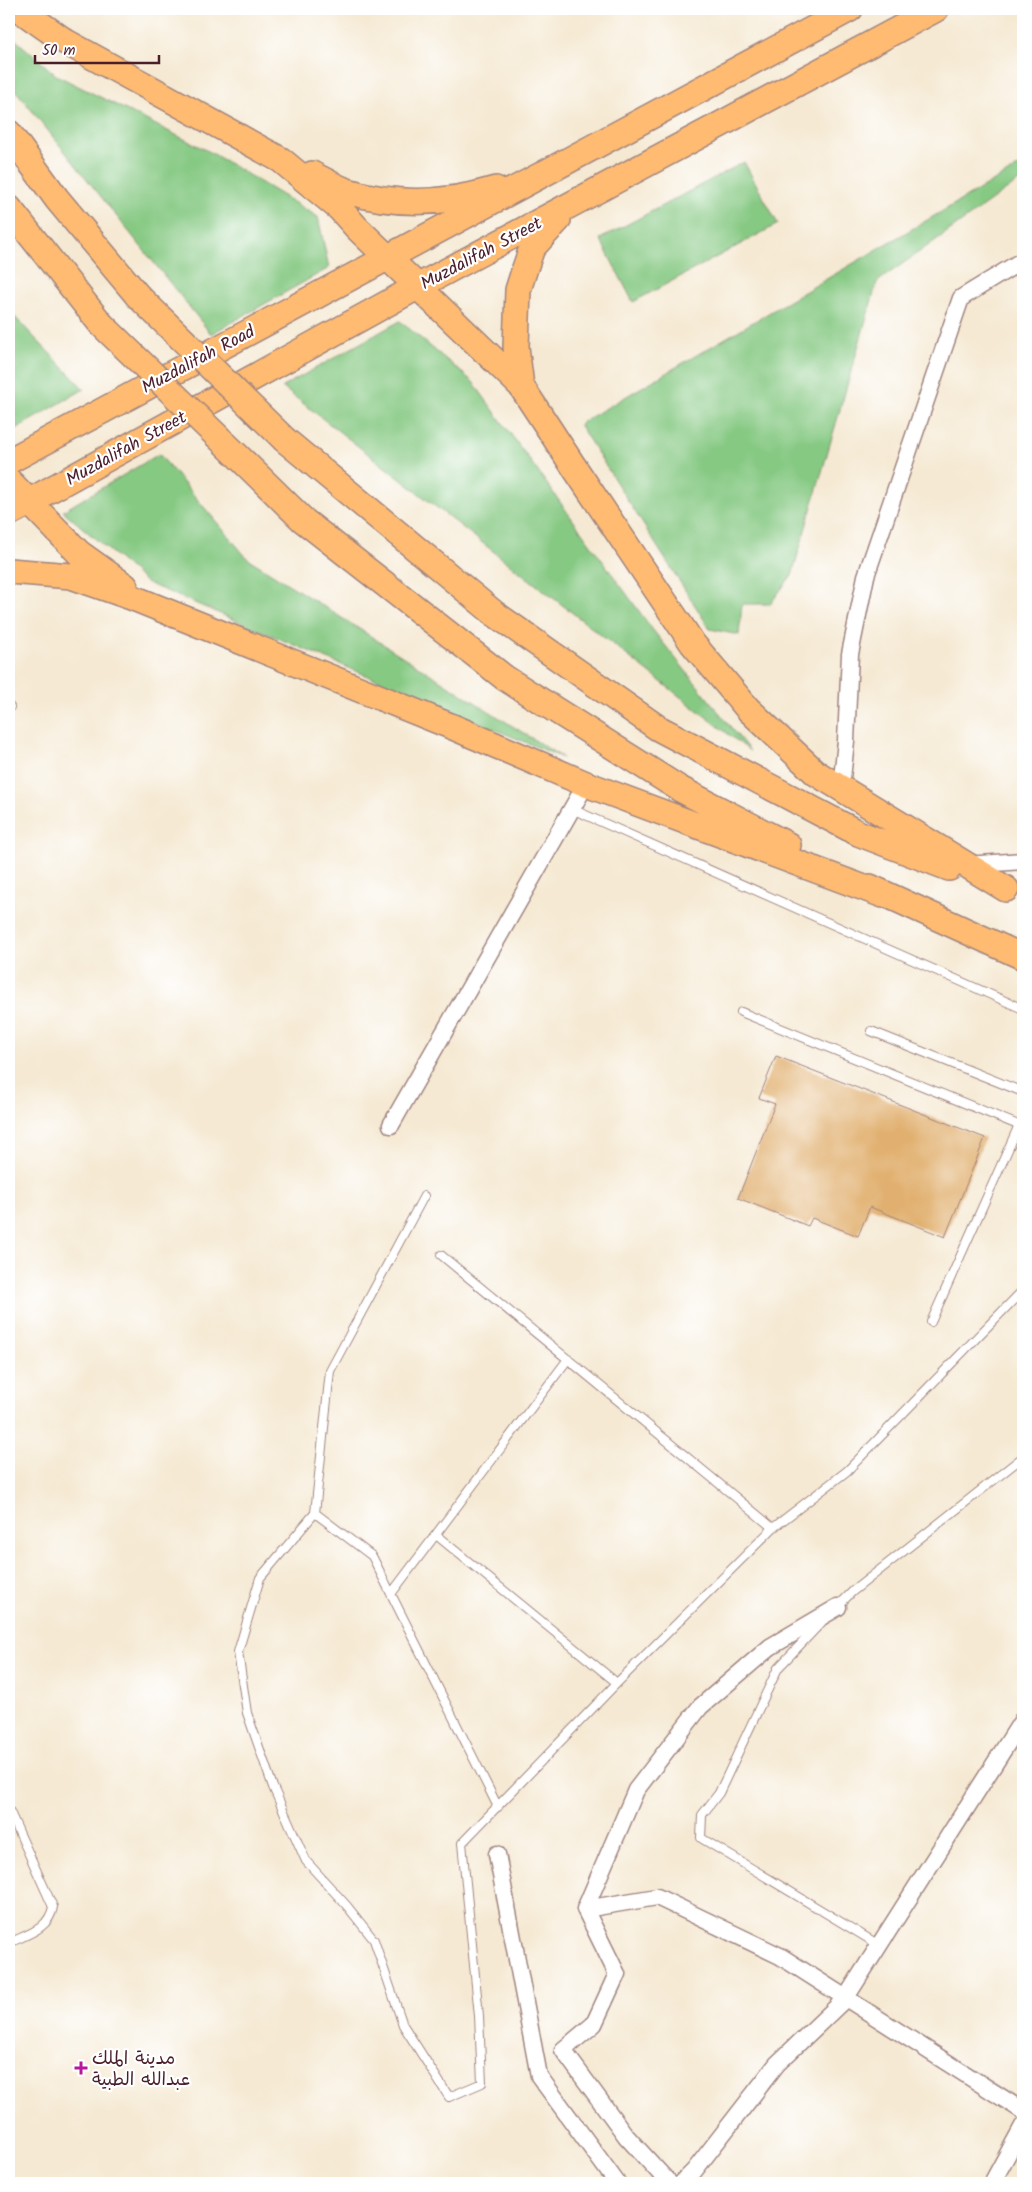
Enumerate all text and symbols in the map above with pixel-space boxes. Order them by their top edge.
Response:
scale bar [35,32,159,64]
text: 50 m [42,39,76,63]
street label: Muzdalifah Street [415,209,549,299]
street label: Muzdalifah Road [137,318,262,402]
street label: Muzdalifah Street [61,403,194,495]
place label: مدينة الملك عبدالله الطبية [92,2045,190,2095]
marker: مدينة الملك عبدالله الطبية [74,2061,88,2075]

